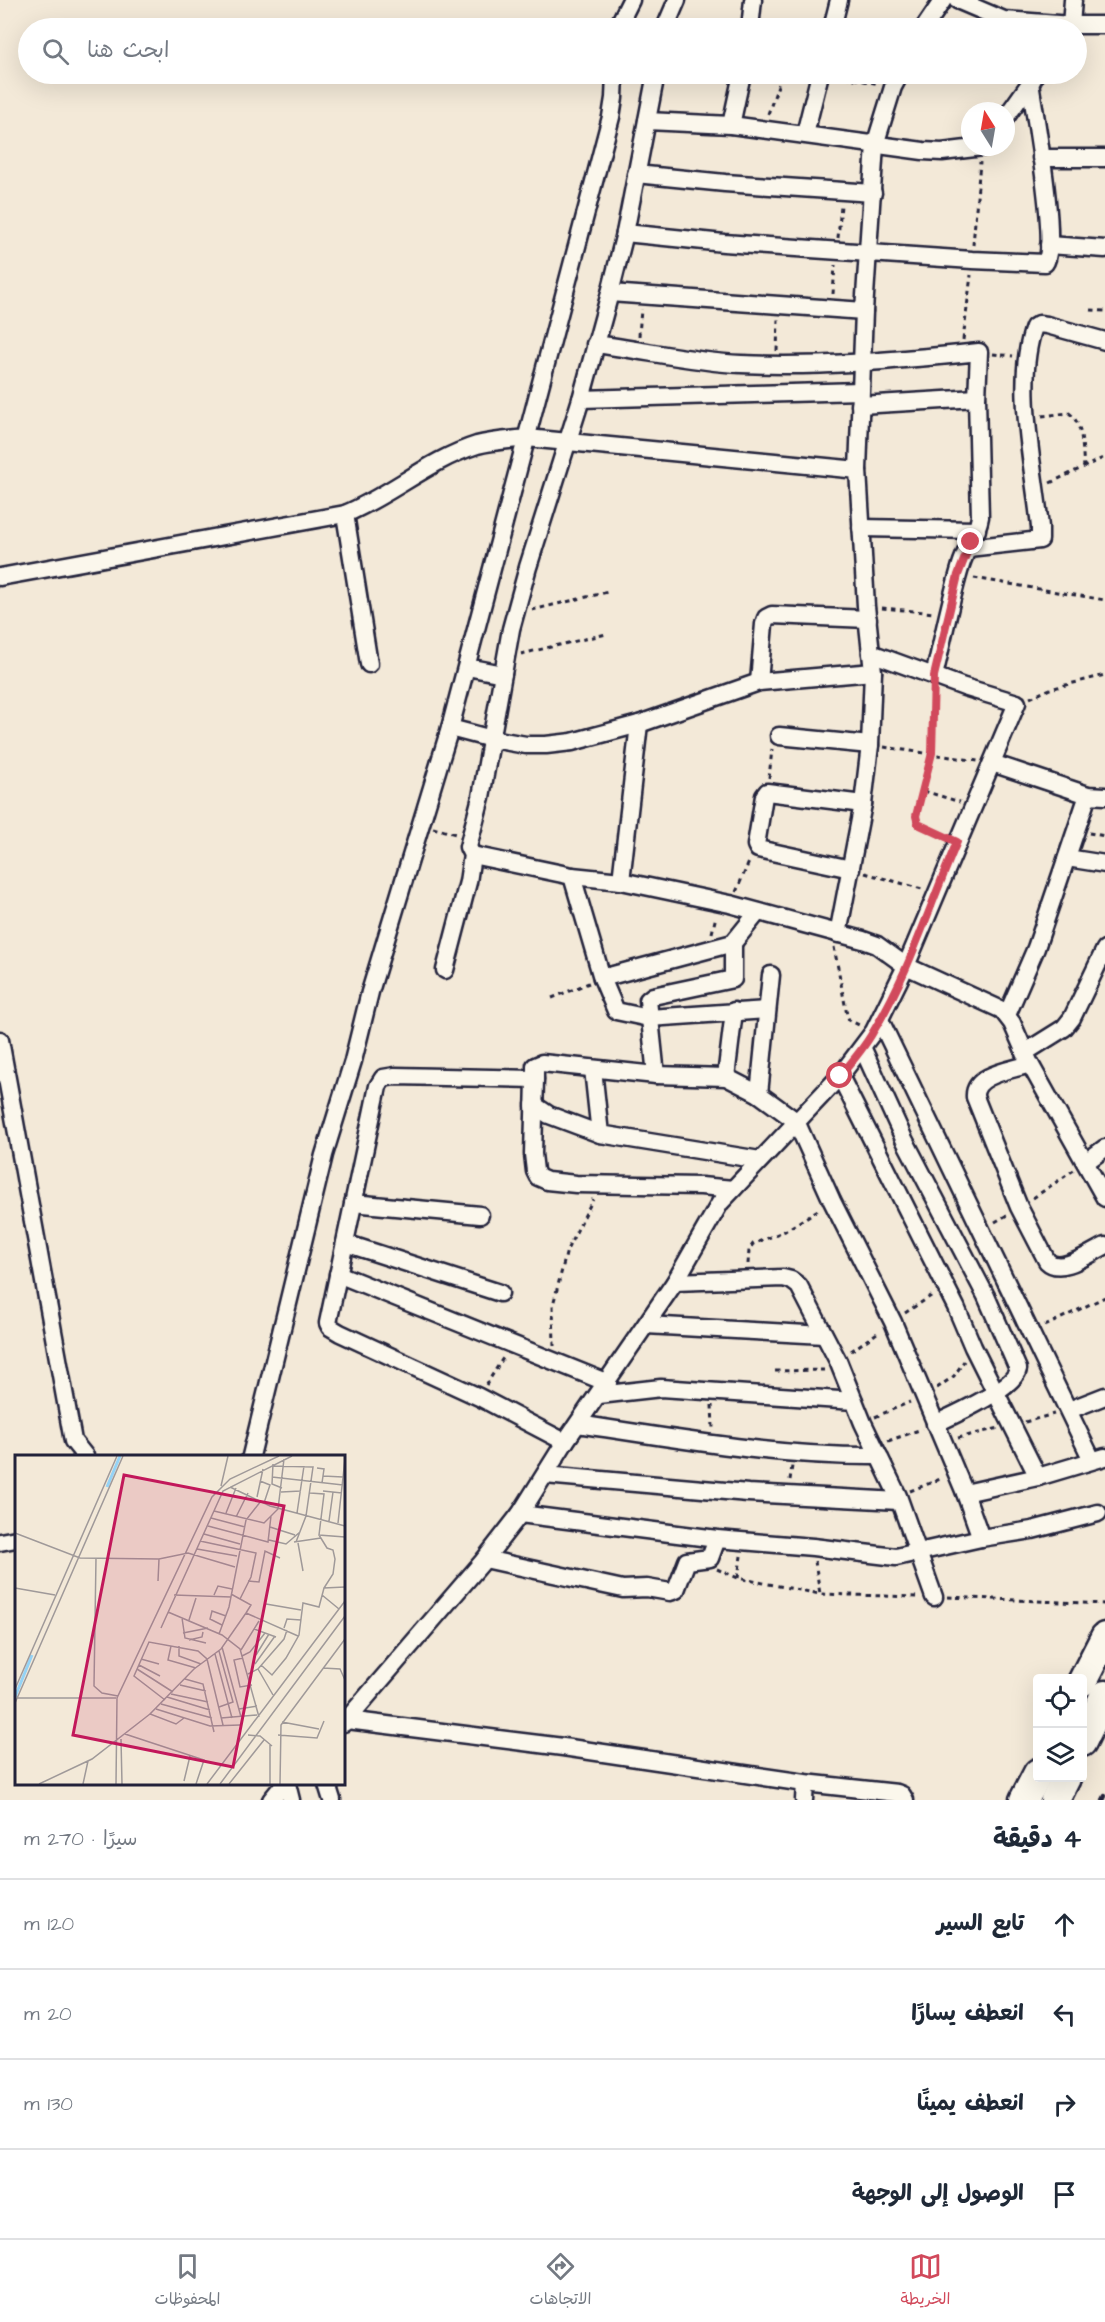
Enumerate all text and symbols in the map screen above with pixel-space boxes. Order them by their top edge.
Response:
search box [18,18,1087,84]
icon: search [39,35,72,68]
text: ابحث هنا [87,35,169,66]
north arrow [961,102,1015,156]
route end [957,528,983,554]
route start [826,1062,852,1088]
inset map [15,1455,345,1785]
map controls [1033,1674,1087,1782]
button: locate [1033,1674,1087,1728]
button: layers [1033,1728,1087,1782]
text: 4 دقيقة [993,1821,1081,1857]
text: سيرًا · 270 m [24,1825,138,1853]
text: تابع السير [937,1908,1024,1939]
icon: ahead [1048,1908,1081,1941]
text: 120 m [24,1910,74,1938]
text: انعطف يسارًا [911,1998,1024,2029]
icon: left [1048,1998,1081,2031]
text: 20 m [24,2000,72,2028]
text: انعطف يمينًا [917,2088,1024,2119]
icon: right [1048,2088,1081,2121]
text: 130 m [24,2090,73,2118]
text: الوصول إلى الوجهة [852,2178,1024,2209]
icon: arrive [1048,2178,1081,2211]
tab: المحفوظات [155,2250,220,2313]
tab: الاتجاهات [530,2250,591,2313]
tab: الخريطة [901,2250,950,2313]

